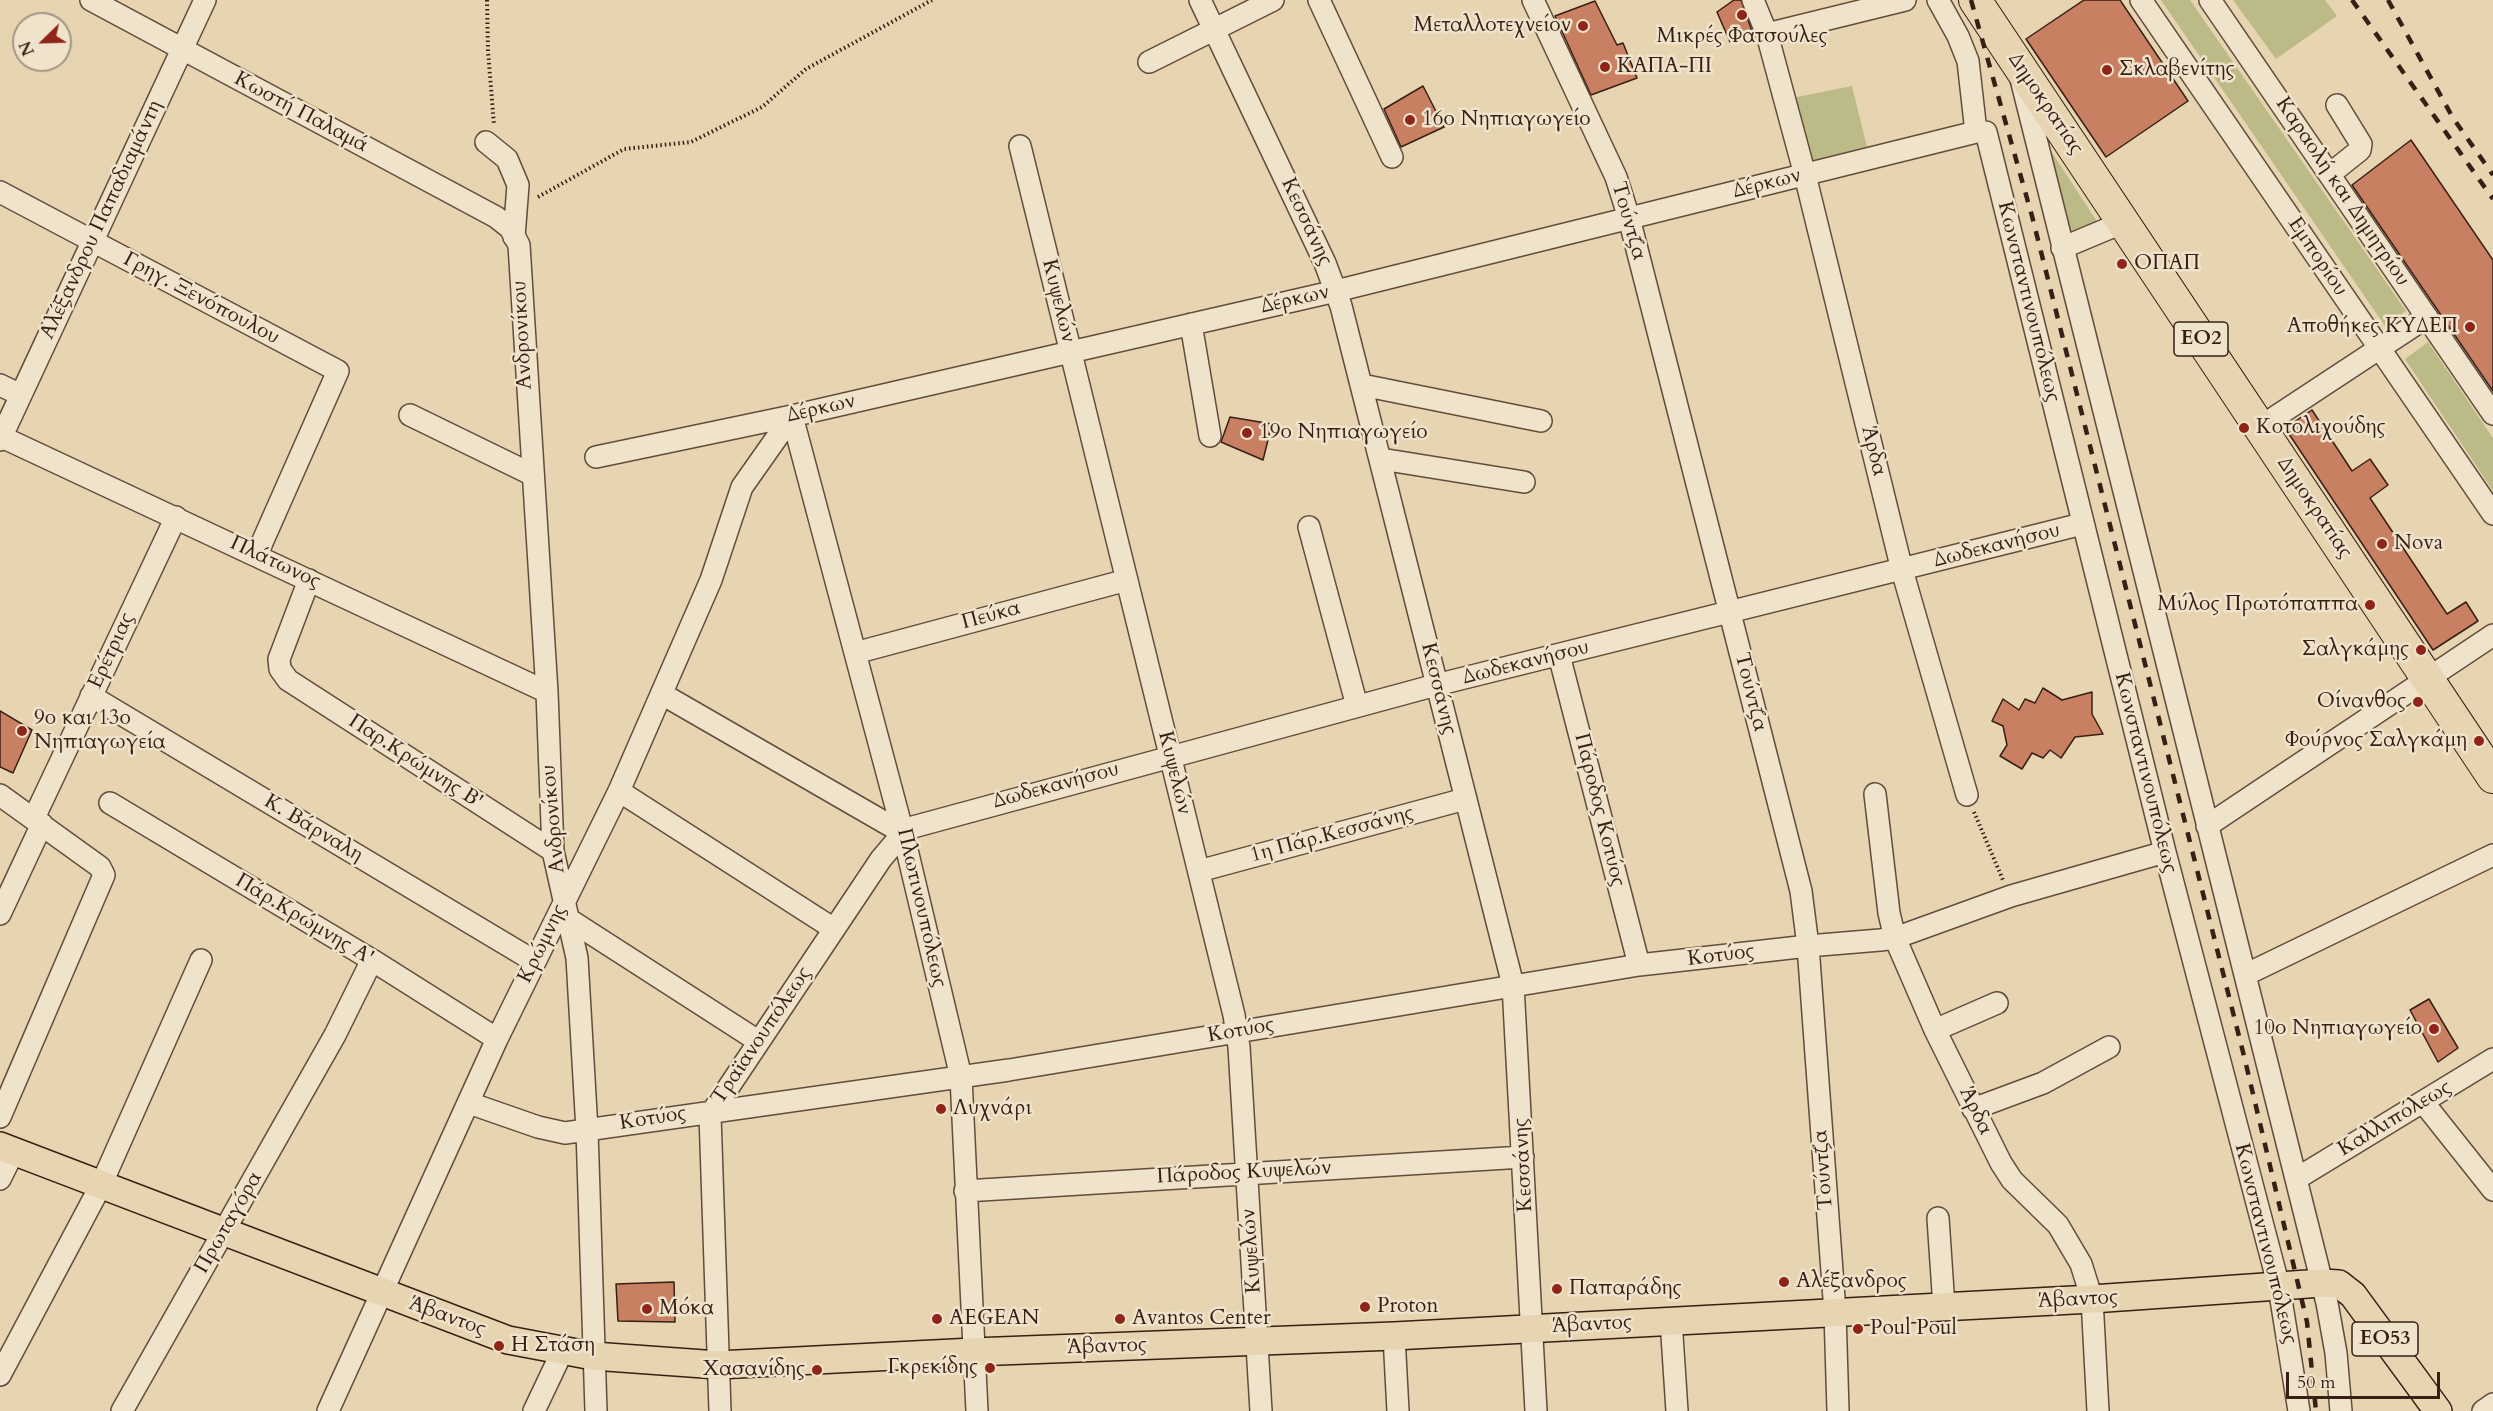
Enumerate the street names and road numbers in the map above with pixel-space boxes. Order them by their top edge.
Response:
street label: Δημοκρατίας [2002,48,2088,160]
street label: Κωστή Παλαμά [229,67,373,159]
street label: Καραολή και Δημητρίου [2269,93,2415,291]
street label: Αλέξανδρου Παπαδιαμάντη [36,97,168,343]
street label: Δέρκων [1730,163,1804,205]
street label: Κεσσάνης [1275,174,1337,270]
street label: Τούντζα [1605,179,1651,263]
street label: Κωνσταντινουπόλεως [1991,199,2065,405]
street label: Εμπορίου [2282,213,2352,301]
street label: Γρηγ. Ξενόπουλου [119,247,283,351]
street label: Κυψελών [1036,257,1080,345]
street label: Ανδρονίκου [508,280,538,390]
street label: Δέρκων [1258,280,1332,320]
road number: ΕΟ2 [2174,322,2228,356]
street label: Δέρκων [784,389,858,429]
street label: Άρδα [1855,424,1891,478]
street label: Δημοκρατίας [2271,452,2357,564]
street label: Δωδεκανήσου [1931,518,2063,574]
street label: Πλάτωνος [226,531,324,595]
street label: Πεύκα [959,596,1023,636]
street label: Ερέτριας [84,609,140,693]
street label: Δωδεκανήσου [1460,635,1592,691]
street label: Κεσσάνης [1414,640,1462,738]
street label: Τούντζα [1728,650,1772,734]
street label: Κωνσταντινουπόλεως [2108,670,2182,876]
street label: Παρ.Κρώμνης Β' [343,709,487,815]
street label: Κυψελών [1152,729,1196,817]
street label: Πάροδος Κοτύος [1568,731,1630,889]
street label: Δωδεκανήσου [990,757,1122,815]
street label: Ανδρονίκου [537,764,571,874]
street label: Κ. Βάρναλη [259,790,367,868]
street label: 1η Πάρ.Κεσσάνης [1248,801,1416,869]
street label: Πλωτινουπόλεως [890,826,952,990]
street label: Πάρ.Κρώμνης Α' [230,869,378,971]
street label: Κρώμνης [513,900,573,988]
street label: Κοτύος [1686,939,1756,973]
street label: Τραϊανουπόλεως [707,962,817,1110]
street label: Κοτύος [1206,1013,1276,1049]
street label: Καλλιπόλεως [2334,1075,2456,1163]
street label: Άρδα [1953,1083,1997,1139]
street label: Κοτύος [618,1101,688,1137]
street label: Κεσσάνης [1509,1117,1539,1213]
street label: Τούντζα [1809,1129,1839,1211]
street label: Κωνσταντινουπόλεως [2228,1141,2302,1347]
street label: Πάροδος Κυψελών [1156,1156,1332,1190]
street label: Πρωταγόρα [190,1168,268,1278]
street label: Κυψελών [1236,1208,1268,1294]
street label: Άβαντος [2037,1285,2119,1315]
street label: Άβαντος [405,1291,489,1343]
street label: Άβαντος [1551,1310,1633,1340]
road number: ΕΟ53 [2352,1322,2418,1356]
street label: Άβαντος [1067,1333,1147,1361]

